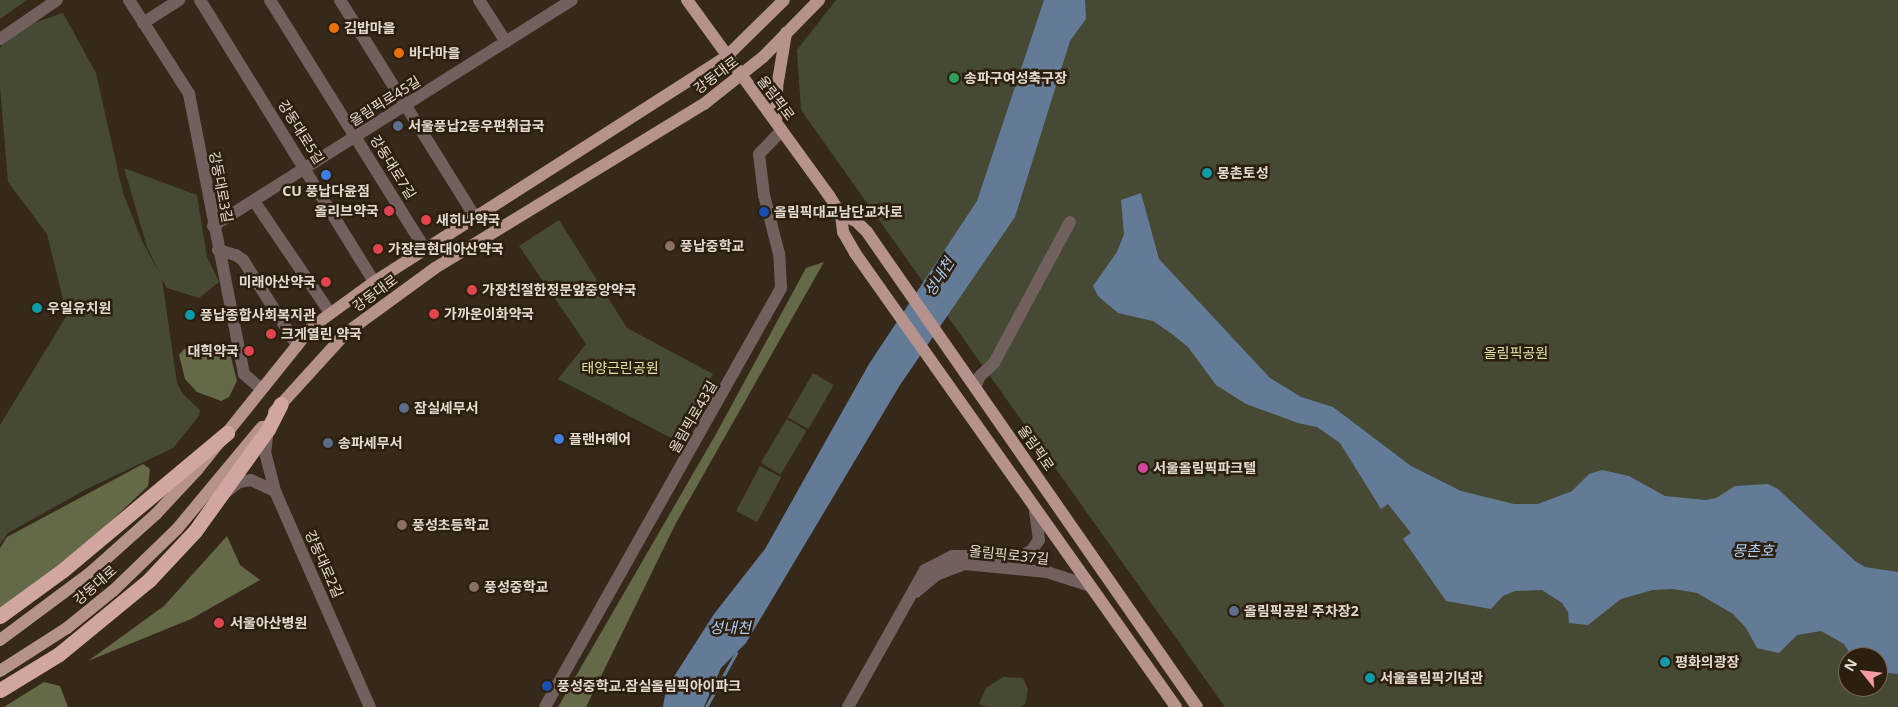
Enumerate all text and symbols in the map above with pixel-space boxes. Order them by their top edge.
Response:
place label: 김밥마을 [344,20,396,36]
marker: 김밥마을 [328,22,340,34]
place label: 바다마을 [409,45,461,61]
marker: 바다마을 [393,47,405,59]
street label: 강동대로 [690,53,742,97]
place label: 송파구여성축구장 [964,70,1067,86]
street label: 올림픽로 [754,72,798,124]
marker: 송파구여성축구장 [948,72,960,84]
street label: 올림픽로45길 [346,73,424,129]
street label: 강동대로5길 [275,97,327,167]
place label: 서울풍납2동우편취급국 [408,118,545,134]
marker: 서울풍납2동우편취급국 [392,120,404,132]
street label: 강동대로7길 [367,132,419,202]
street label: 강동대로3길 [206,150,236,224]
place label: 몽촌토성 [1217,165,1269,181]
marker: 몽촌토성 [1201,167,1213,179]
marker: CU 풍납다윤점 [320,169,332,181]
place label: CU 풍납다윤점 [282,183,370,199]
place label: 올리브약국 [315,203,379,219]
place label: 올림픽대교남단교차로 [774,204,903,220]
marker: 올리브약국 [383,205,395,217]
marker: 올림픽대교남단교차로 [758,206,770,218]
place label: 새히나약국 [436,212,500,228]
marker: 새히나약국 [420,214,432,226]
place label: 풍납중학교 [680,238,744,254]
marker: 풍납중학교 [664,240,676,252]
place label: 가장큰현대아산약국 [388,241,504,257]
marker: 가장큰현대아산약국 [372,243,384,255]
water label: 성내천 [920,255,958,299]
street label: 강동대로 [349,271,401,315]
place label: 미래아산약국 [239,274,316,290]
marker: 미래아산약국 [320,276,332,288]
place label: 가장친절한정문앞중앙약국 [482,282,637,298]
marker: 가장친절한정문앞중앙약국 [466,284,478,296]
place label: 우일유치원 [47,300,111,316]
marker: 우일유치원 [31,302,43,314]
place label: 가까운이화약국 [444,306,534,322]
place label: 풍납종합사회복지관 [200,307,316,323]
marker: 가까운이화약국 [428,308,440,320]
marker: 풍납종합사회복지관 [184,309,196,321]
place label: 크게열린 약국 [281,326,362,342]
marker: 크게열린 약국 [265,328,277,340]
place label: 대힉약국 [187,343,239,359]
marker: 대힉약국 [243,345,255,357]
park label: 올림픽공원 [1484,345,1548,361]
park label: 태양근린공원 [581,360,659,376]
street label: 올림픽로43길 [666,378,720,456]
place label: 잠실세무서 [414,400,478,416]
marker: 잠실세무서 [398,402,410,414]
street label: 올림픽로 [1014,422,1058,474]
place label: 플랜H헤어 [569,431,631,447]
marker: 플랜H헤어 [553,433,565,445]
place label: 송파세무서 [338,435,402,451]
marker: 송파세무서 [322,437,334,449]
place label: 서울올림픽파크텔 [1153,460,1256,476]
marker: 서울올림픽파크텔 [1137,462,1149,474]
place label: 풍성초등학교 [412,517,489,533]
marker: 풍성초등학교 [396,519,408,531]
street label: 강동대로2길 [302,528,346,600]
street label: 올림픽로37길 [968,542,1050,568]
water label: 몽촌호 [1732,542,1774,560]
street label: 강동대로 [70,562,120,608]
place label: 풍성중학교 [484,579,548,595]
marker: 풍성중학교 [468,581,480,593]
place label: 올림픽공원 주차장2 [1244,603,1359,619]
marker: 올림픽공원 주차장2 [1228,605,1240,617]
place label: 서울아산병원 [230,615,307,631]
marker: 서울아산병원 [212,616,226,630]
water label: 성내천 [709,619,751,637]
north arrow [1838,647,1888,697]
place label: 평화의광장 [1675,654,1739,670]
text: N [1839,655,1861,675]
marker: 평화의광장 [1659,656,1671,668]
place label: 서울올림픽기념관 [1380,670,1483,686]
marker: 서울올림픽기념관 [1364,672,1376,684]
place label: 풍성중학교.잠실올림픽아이파크 [557,678,741,694]
marker: 풍성중학교.잠실올림픽아이파크 [541,680,553,692]

